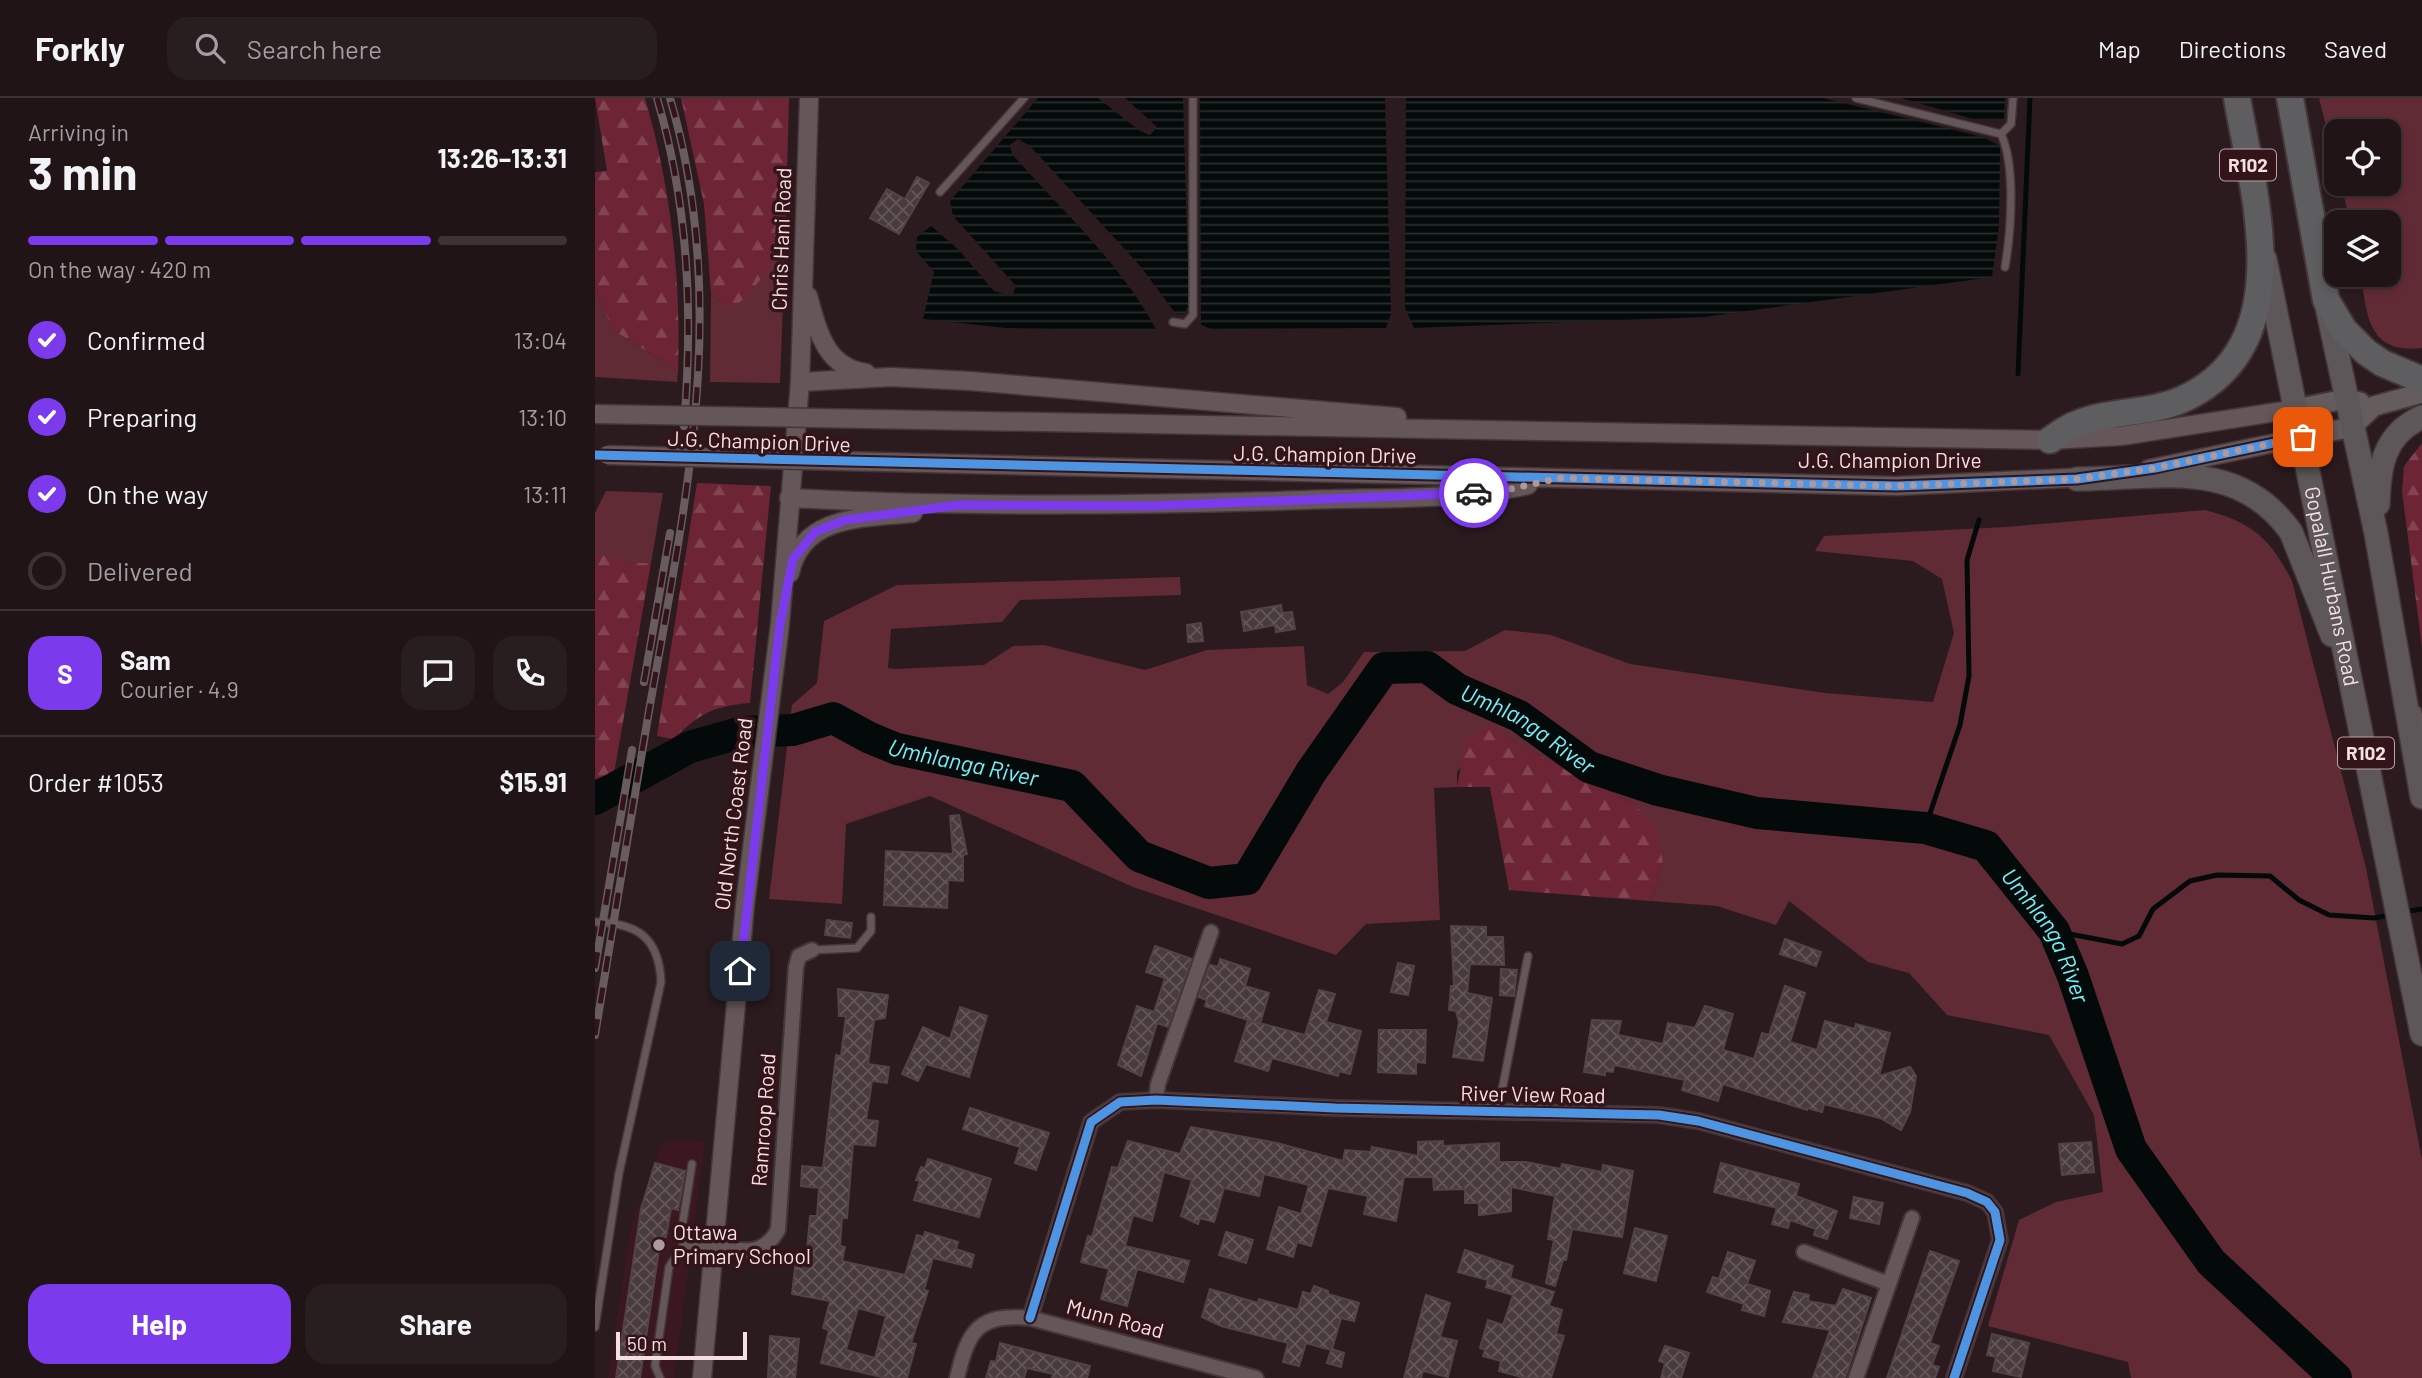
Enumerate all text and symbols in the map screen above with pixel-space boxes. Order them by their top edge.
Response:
search box [167,17,657,80]
text: Forkly [35,28,125,68]
icon: search [191,29,229,67]
text: Search here [247,33,382,64]
text: Map [2098,34,2141,63]
text: Directions [2179,34,2286,63]
text: Saved [2324,34,2387,63]
text: Arriving in [28,118,129,146]
map controls [2324,119,2401,287]
button: locate [2324,119,2401,196]
text: 13:26–13:31 [438,142,567,173]
text: 3 min [28,144,137,199]
road number: R102 [2220,150,2276,180]
street label: Chris Hani Road [766,167,795,311]
button: layers [2324,210,2401,287]
text: On the way · 420 m [28,255,211,283]
icon: check [28,321,66,359]
text: Confirmed [87,324,206,355]
text: 13:04 [514,326,567,354]
icon: check [28,398,66,436]
text: Preparing [87,401,197,432]
text: 13:10 [518,403,567,431]
pin [2273,407,2333,467]
icon: bag [2284,418,2322,456]
street label: J.G. Champion Drive [667,425,851,456]
street label: J.G. Champion Drive [1233,439,1417,468]
street label: J.G. Champion Drive [1798,447,1982,472]
courier [1439,458,1509,528]
icon: car [1455,474,1493,512]
icon: check [28,475,66,513]
text: On the way [87,478,208,509]
text: 13:11 [523,480,567,508]
street label: Gopalall Hurbans Road [2300,484,2365,688]
text: Delivered [87,555,193,586]
button: chat [401,636,475,710]
button: phone [493,636,567,710]
text: Sam [120,644,171,675]
text: S [57,658,73,689]
text: Courier · 4.9 [120,675,239,703]
water label: Umhlanga River [1457,677,1601,780]
street label: Old North Coast Road [708,716,757,911]
water label: Umhlanga River [884,732,1042,792]
road number: R102 [2338,738,2394,768]
text: Order #1053 [28,766,164,797]
text: $15.91 [499,766,567,797]
water label: Umhlanga River [1996,862,2096,1007]
pin [710,941,770,1001]
icon: home [721,952,759,990]
street label: Ramroop Road [745,1052,780,1187]
street label: River View Road [1460,1080,1606,1107]
place label: Ottawa Primary School [673,1219,811,1268]
marker: Ottawa Primary School [651,1237,667,1253]
button: Help [28,1284,291,1364]
button: Share [305,1284,567,1364]
street label: Munn Road [1064,1293,1167,1343]
scale bar [616,1329,747,1361]
text: 50 m [627,1332,667,1355]

